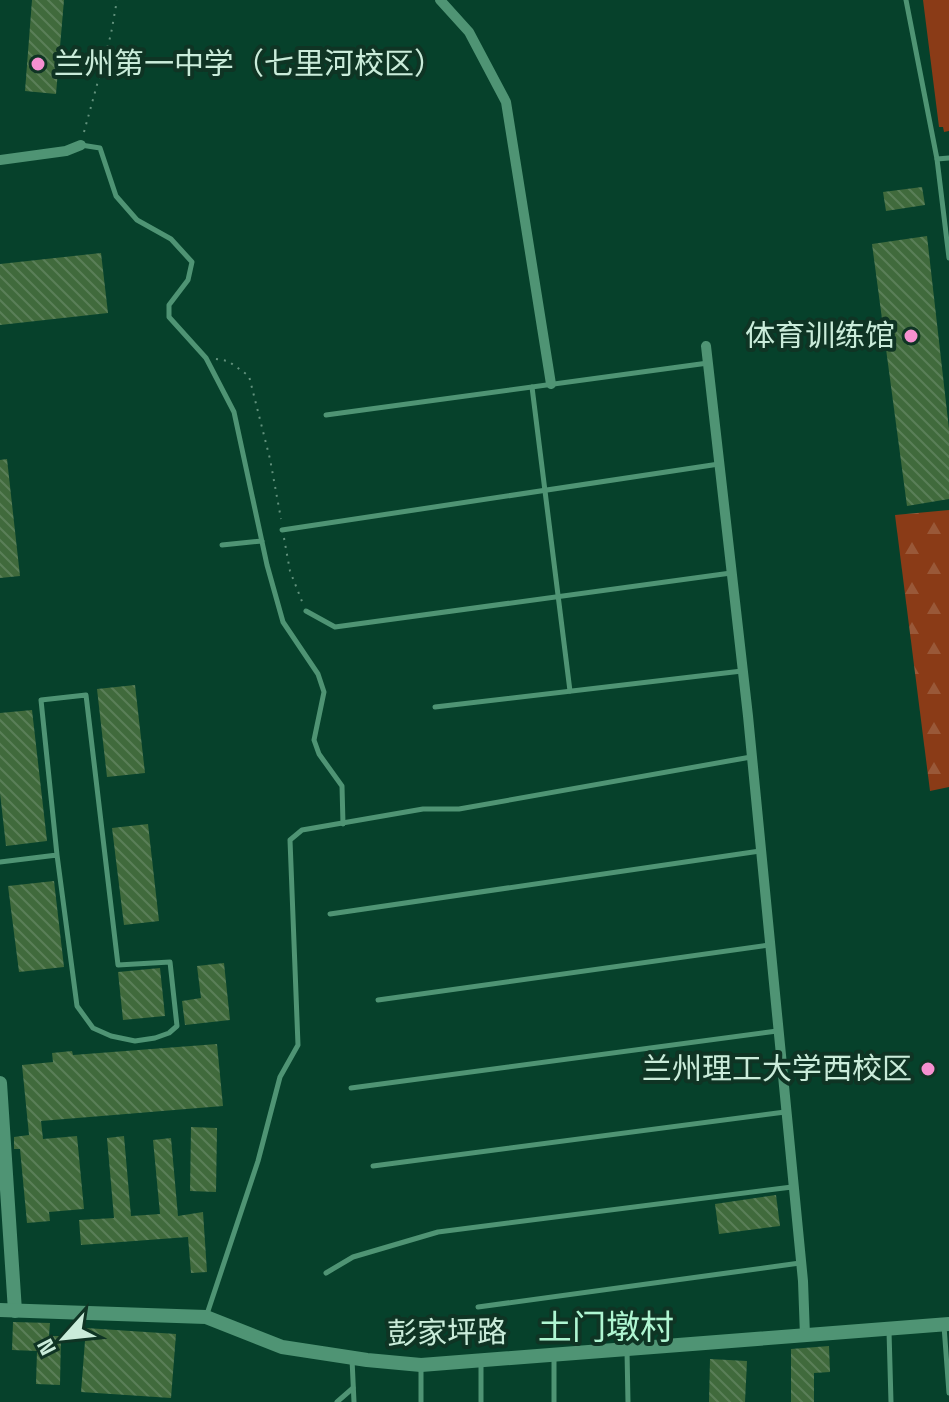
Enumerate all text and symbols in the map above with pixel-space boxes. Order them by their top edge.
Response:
place label: 兰州第一中学（七里河校区） [54,44,444,83]
marker: 兰州第一中学（七里河校区） [29,55,47,73]
place label: 体育训练馆 [745,316,895,355]
marker: 体育训练馆 [902,327,920,345]
place label: 兰州理工大学西校区 [642,1049,912,1088]
marker: 兰州理工大学西校区 [919,1060,937,1078]
north arrow [24,1298,104,1378]
district label: 土门墩村 [538,1306,674,1349]
street label: 彭家坪路 [387,1312,507,1353]
text: N [30,1334,62,1360]

